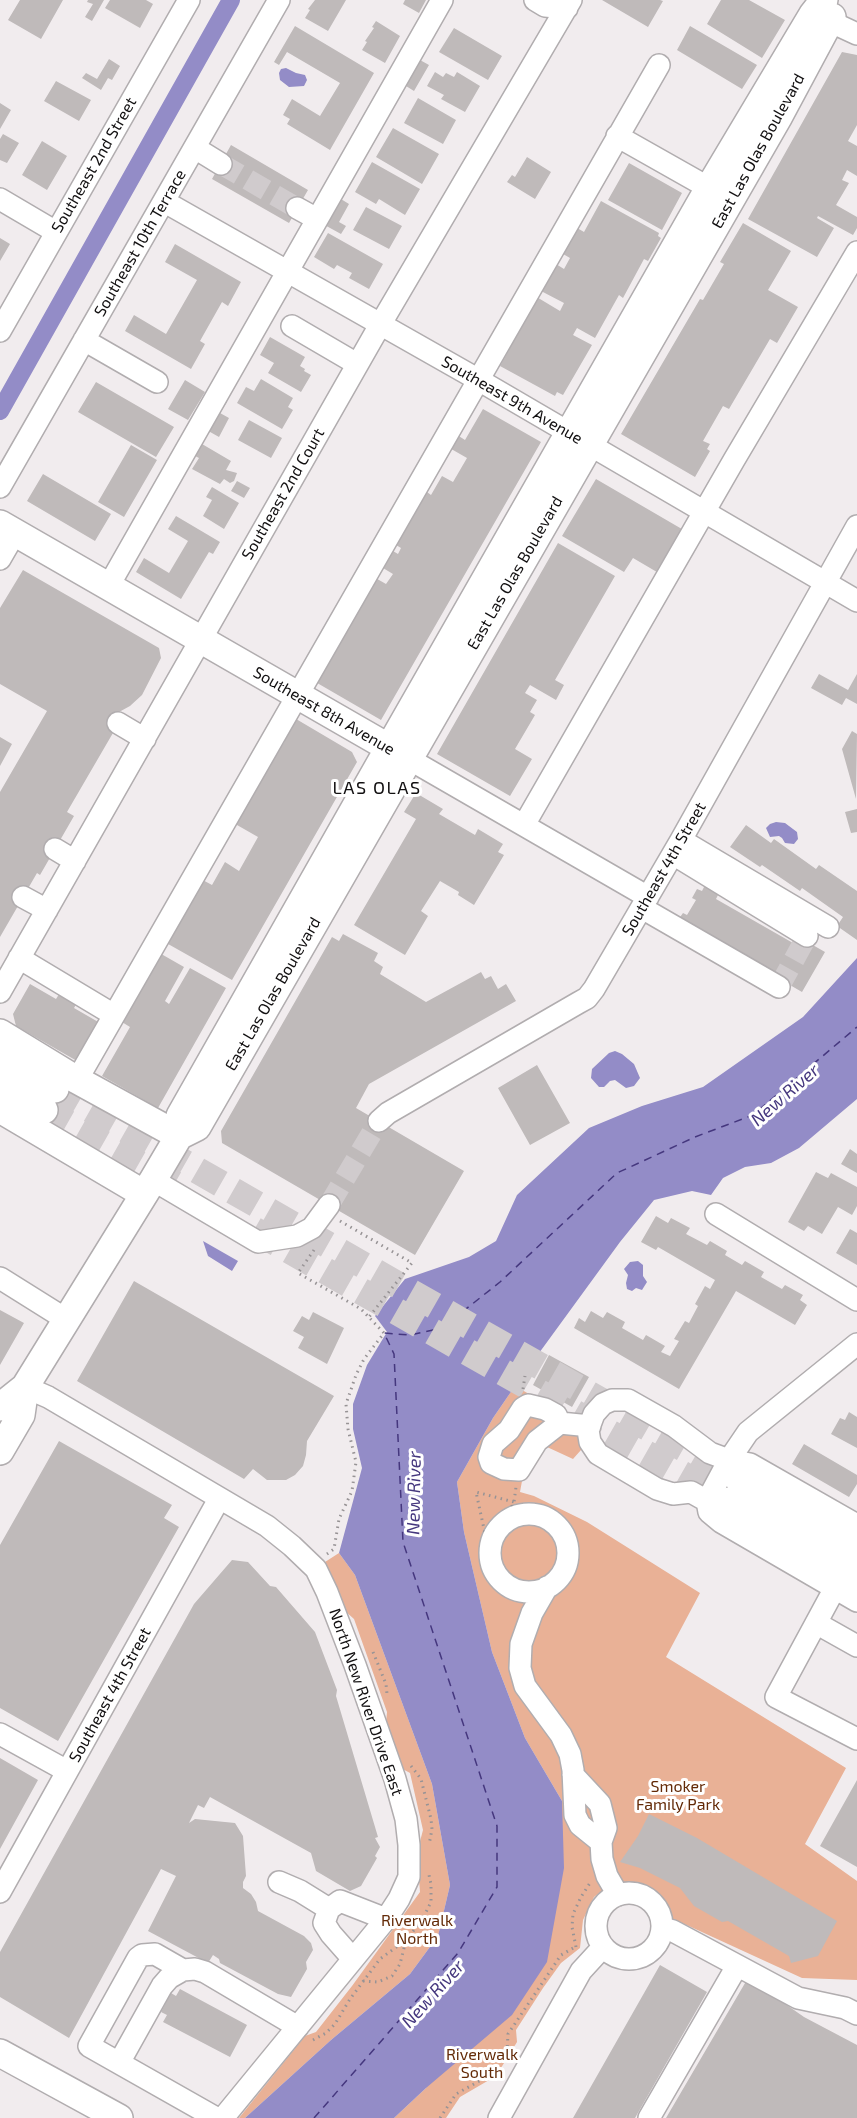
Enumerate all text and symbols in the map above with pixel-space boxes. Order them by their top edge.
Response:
street label: East Las Olas Boulevard [707,70,809,232]
street label: Southeast 2nd Street [47,94,141,236]
street label: Southeast 10th Terrace [90,166,190,320]
street label: Southeast 9th Avenue [438,352,586,448]
street label: Southeast 2nd Court [238,425,328,563]
street label: East Las Olas Boulevard [463,493,567,653]
street label: Southeast 8th Avenue [250,663,398,759]
district label: LAS OLAS [332,777,422,799]
street label: Southeast 4th Street [618,799,710,939]
street label: East Las Olas Boulevard [221,914,325,1074]
water label: New River [746,1059,824,1131]
water label: New River [402,1451,426,1535]
street label: North New River Drive East [325,1606,407,1798]
street label: Southeast 4th Street [65,1624,155,1766]
park label: Smoker Family Park [636,1777,720,1815]
park label: Riverwalk North [381,1911,453,1949]
water label: New River [397,1956,469,2032]
park label: Riverwalk South [446,2045,518,2083]

